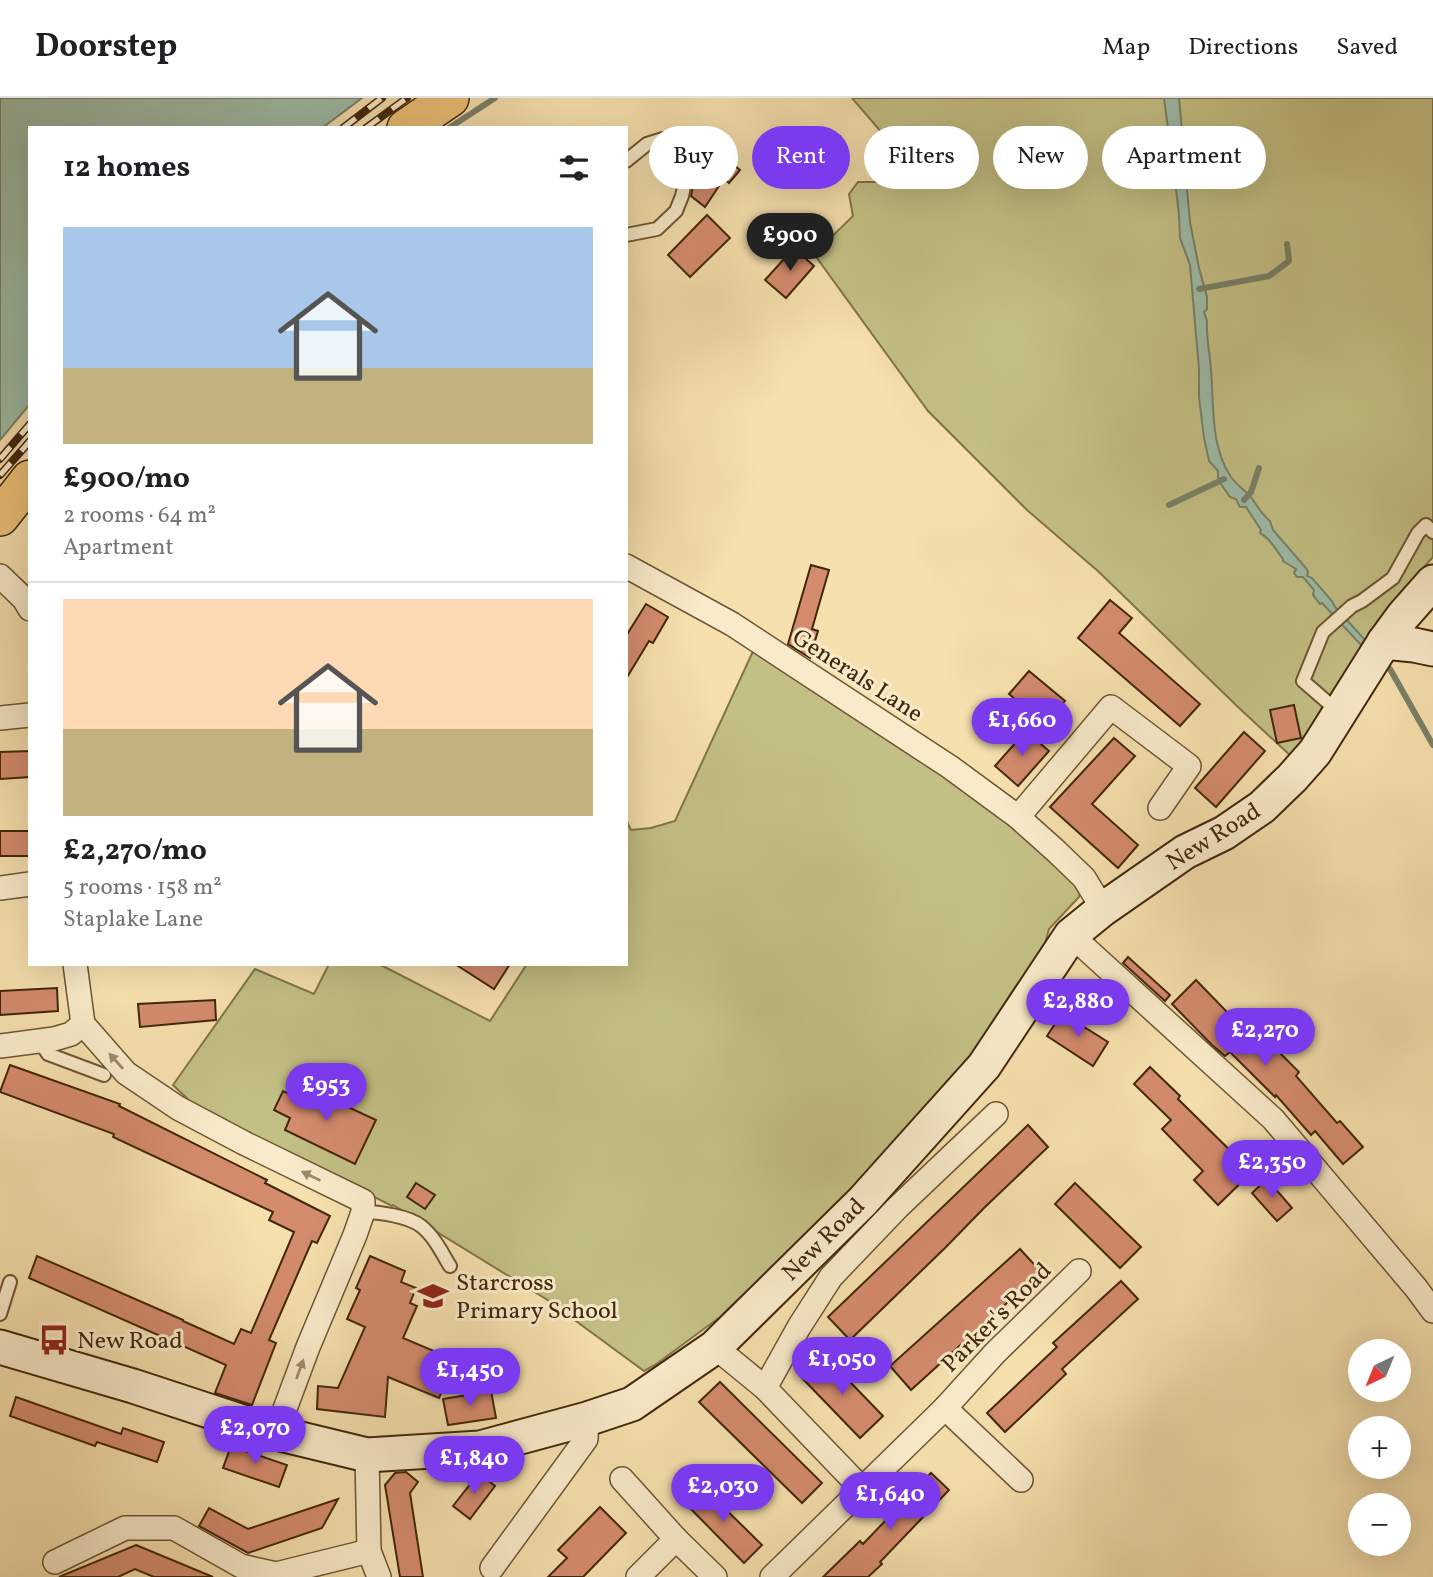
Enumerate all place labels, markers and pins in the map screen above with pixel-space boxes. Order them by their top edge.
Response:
pin: £900 [749,214,831,273]
pin: £1,660 [965,698,1079,758]
pin: £2,880 [1021,979,1135,1039]
pin: £2,270 [1208,1009,1322,1068]
pin: £953 [285,1063,367,1123]
pin: £2,350 [1215,1140,1329,1200]
place label: Starcross Primary School [456,1267,618,1329]
school or university icon: Starcross Primary School [416,1279,450,1313]
bus stop icon: New Road [37,1323,71,1357]
place label: New Road [77,1325,183,1359]
pin: £1,050 [785,1338,899,1397]
pin: £1,450 [413,1348,527,1408]
pin: £2,070 [198,1406,312,1466]
pin: £1,840 [417,1436,531,1496]
pin: £2,030 [666,1464,780,1524]
pin: £1,640 [833,1472,947,1532]

